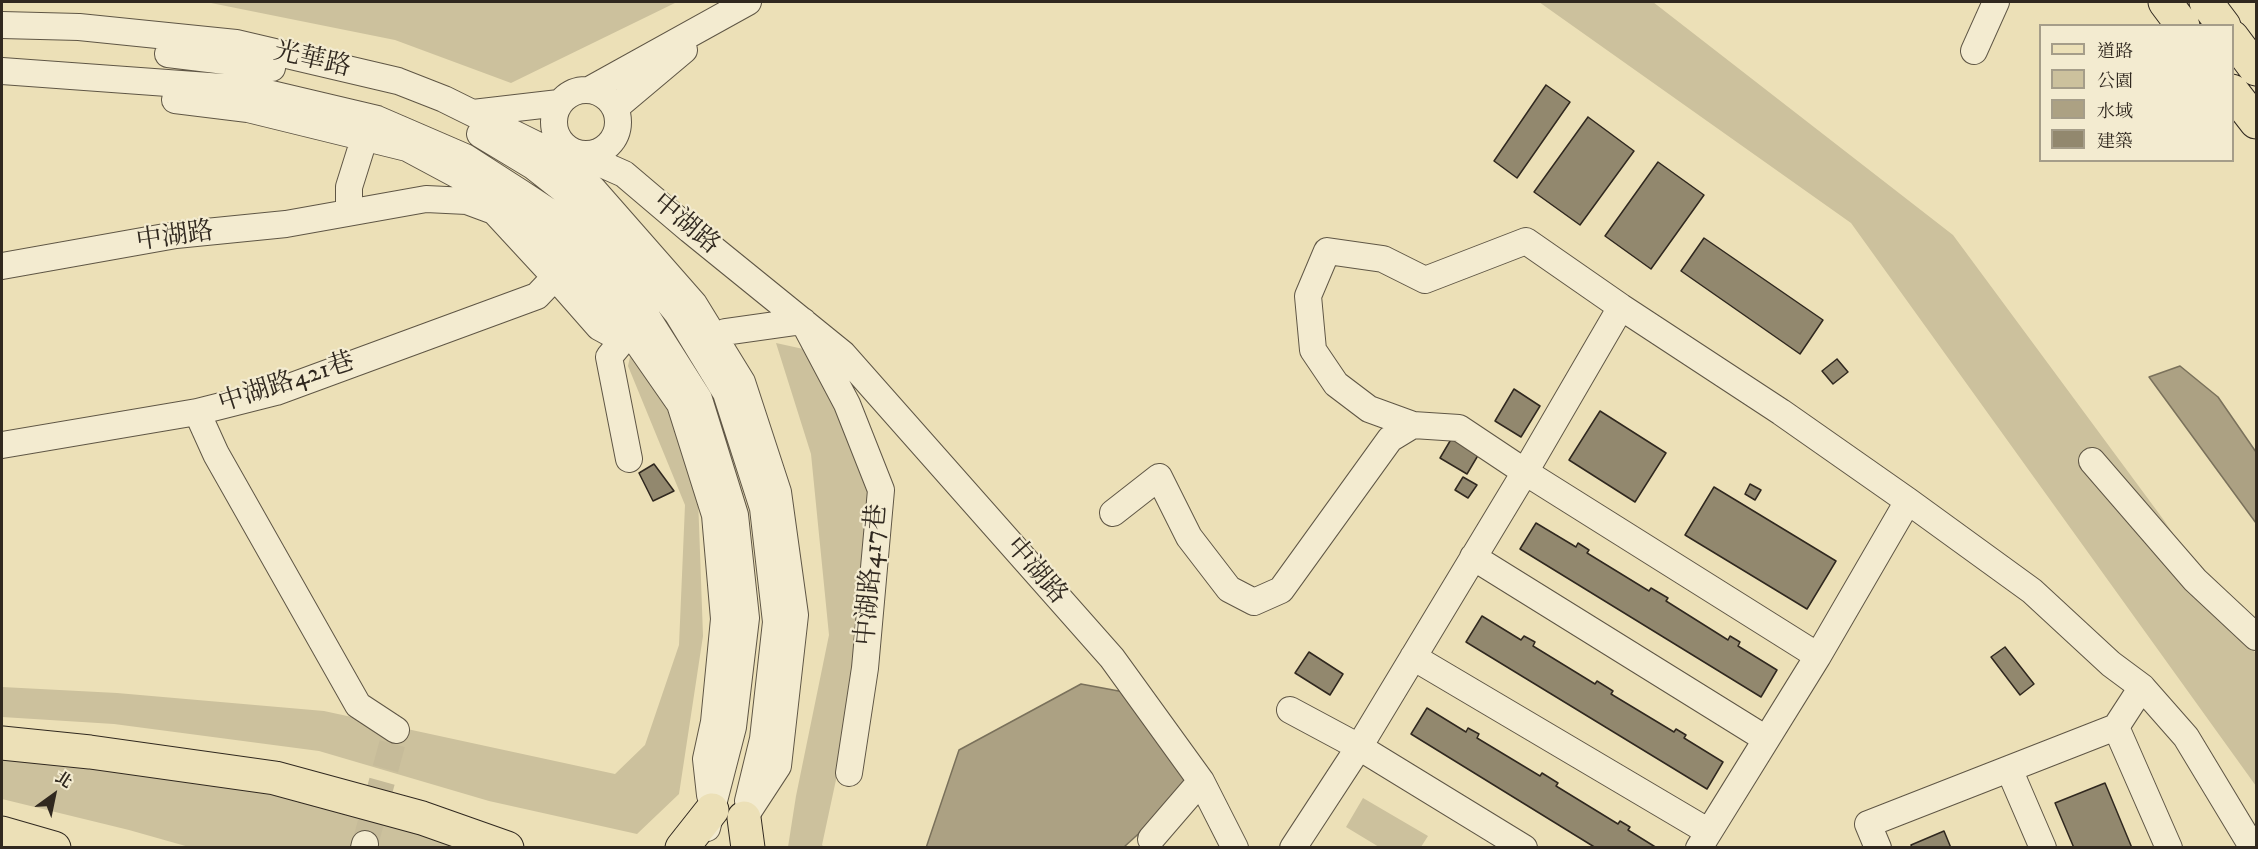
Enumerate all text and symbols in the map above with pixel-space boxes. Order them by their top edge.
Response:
legend [2039,24,2234,162]
street label: 光華路 [270,37,354,85]
text: 道路 [2097,41,2133,63]
text: 公園 [2097,71,2133,93]
text: 水域 [2097,101,2133,123]
text: 建築 [2097,131,2133,153]
street label: 中湖路 [645,188,725,262]
street label: 中湖路 [134,217,216,259]
street label: 中湖路421巷 [215,347,359,421]
street label: 中湖路417巷 [851,503,895,647]
street label: 中湖路 [998,532,1072,612]
north arrow [24,765,84,825]
text: 北 [52,767,76,793]

